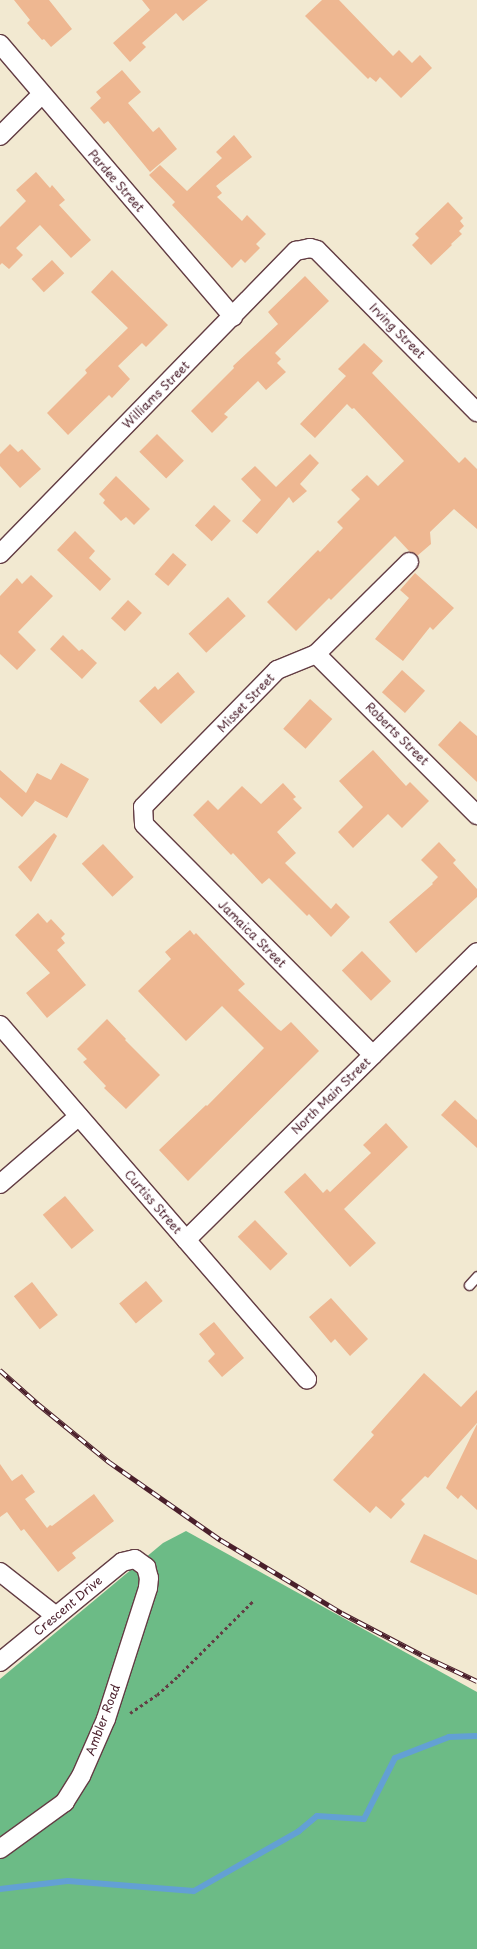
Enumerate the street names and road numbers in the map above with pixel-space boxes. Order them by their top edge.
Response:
street label: Pardee Street [85,147,147,215]
street label: Irving Street [366,300,428,362]
street label: Williams Street [119,358,193,432]
street label: Misset Street [214,670,278,736]
street label: Roberts Street [362,699,432,769]
street label: Jamaica Street [215,897,289,971]
street label: North Main Street [288,1054,374,1138]
street label: Curtiss Street [121,1167,185,1237]
street label: Crescent Drive [31,1573,105,1639]
street label: Ambler Road [83,1682,123,1758]

